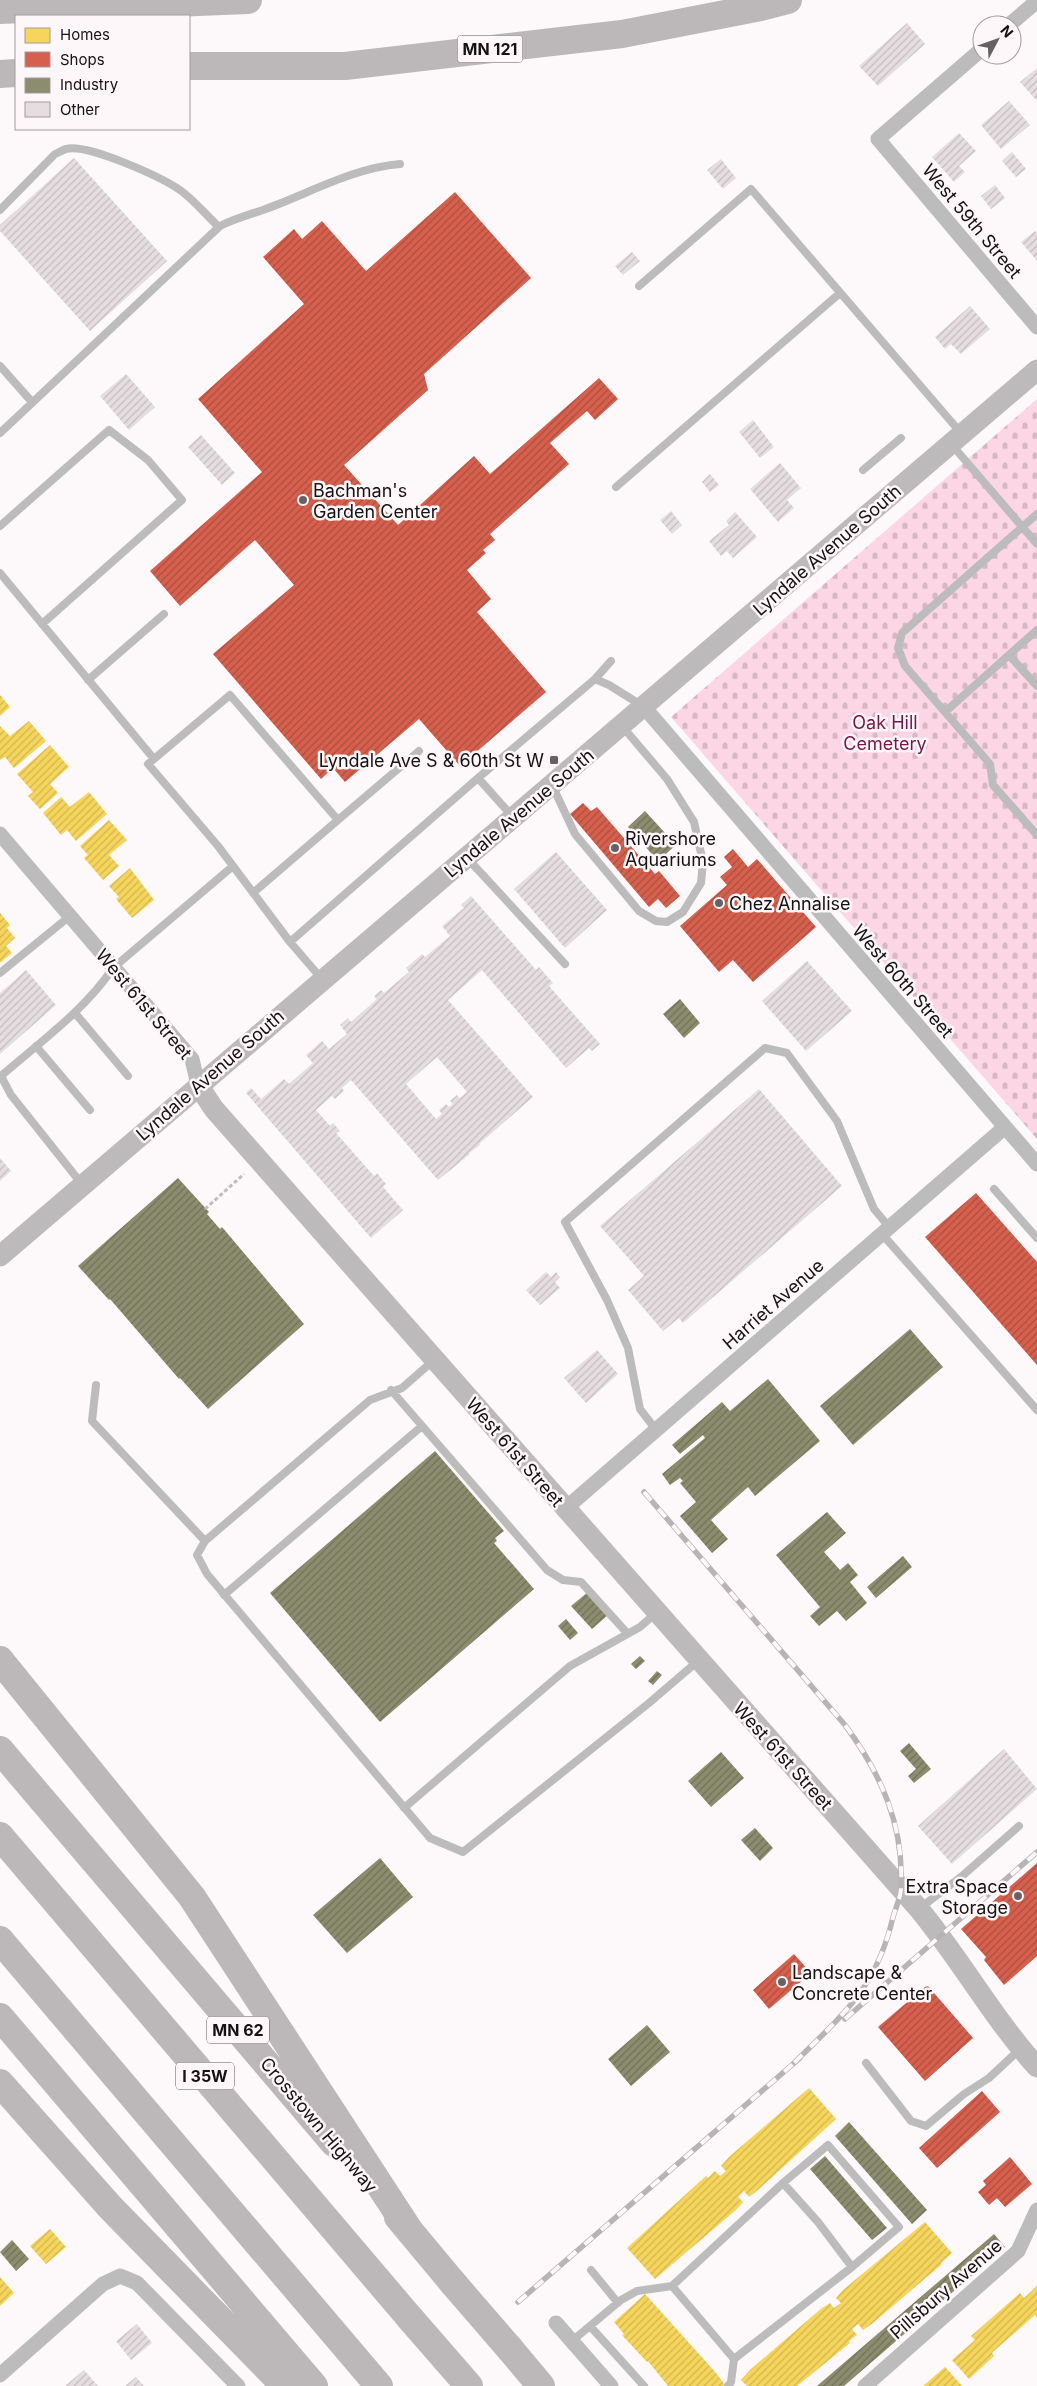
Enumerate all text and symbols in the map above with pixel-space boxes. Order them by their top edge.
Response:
legend [15,15,190,130]
north arrow [972,15,1022,65]
text: N [997,22,1017,41]
text: Homes [60,25,110,44]
road number: MN 121 [458,36,522,62]
text: Shops [60,50,105,69]
text: Industry [60,75,119,94]
text: Other [60,100,100,119]
street label: West 59th Street [918,160,1026,282]
place label: Bachman's Garden Center [313,480,438,522]
street label: Lyndale Avenue South [749,480,905,620]
marker: Bachman's Garden Center [297,494,309,506]
park label: Oak Hill Cemetery [843,712,927,754]
street label: Lyndale Avenue South [440,744,598,882]
place label: Lyndale Ave S & 60th St W [319,750,544,771]
marker: Lyndale Ave S & 60th St W [548,754,560,766]
place label: Rivershore Aquariums [625,828,717,870]
marker: Rivershore Aquariums [609,842,621,854]
place label: Chez Annalise [729,893,851,914]
marker: Chez Annalise [713,897,725,909]
street label: West 60th Street [848,920,958,1042]
street label: West 61st Street [92,945,196,1063]
street label: Lyndale Avenue South [132,1005,288,1145]
street label: Harriet Avenue [718,1255,828,1353]
street label: West 61st Street [462,1393,568,1511]
street label: West 61st Street [729,1698,837,1814]
place label: Extra Space Storage [906,1876,1008,1918]
marker: Extra Space Storage [1012,1890,1024,1902]
place label: Landscape & Concrete Center [792,1962,933,2004]
marker: Landscape & Concrete Center [776,1976,788,1988]
road number: MN 62 [207,2016,269,2044]
street label: Crosstown Highway [256,2053,382,2197]
road number: I 35W [176,2062,234,2090]
street label: Pillsbury Avenue [886,2235,1006,2343]

